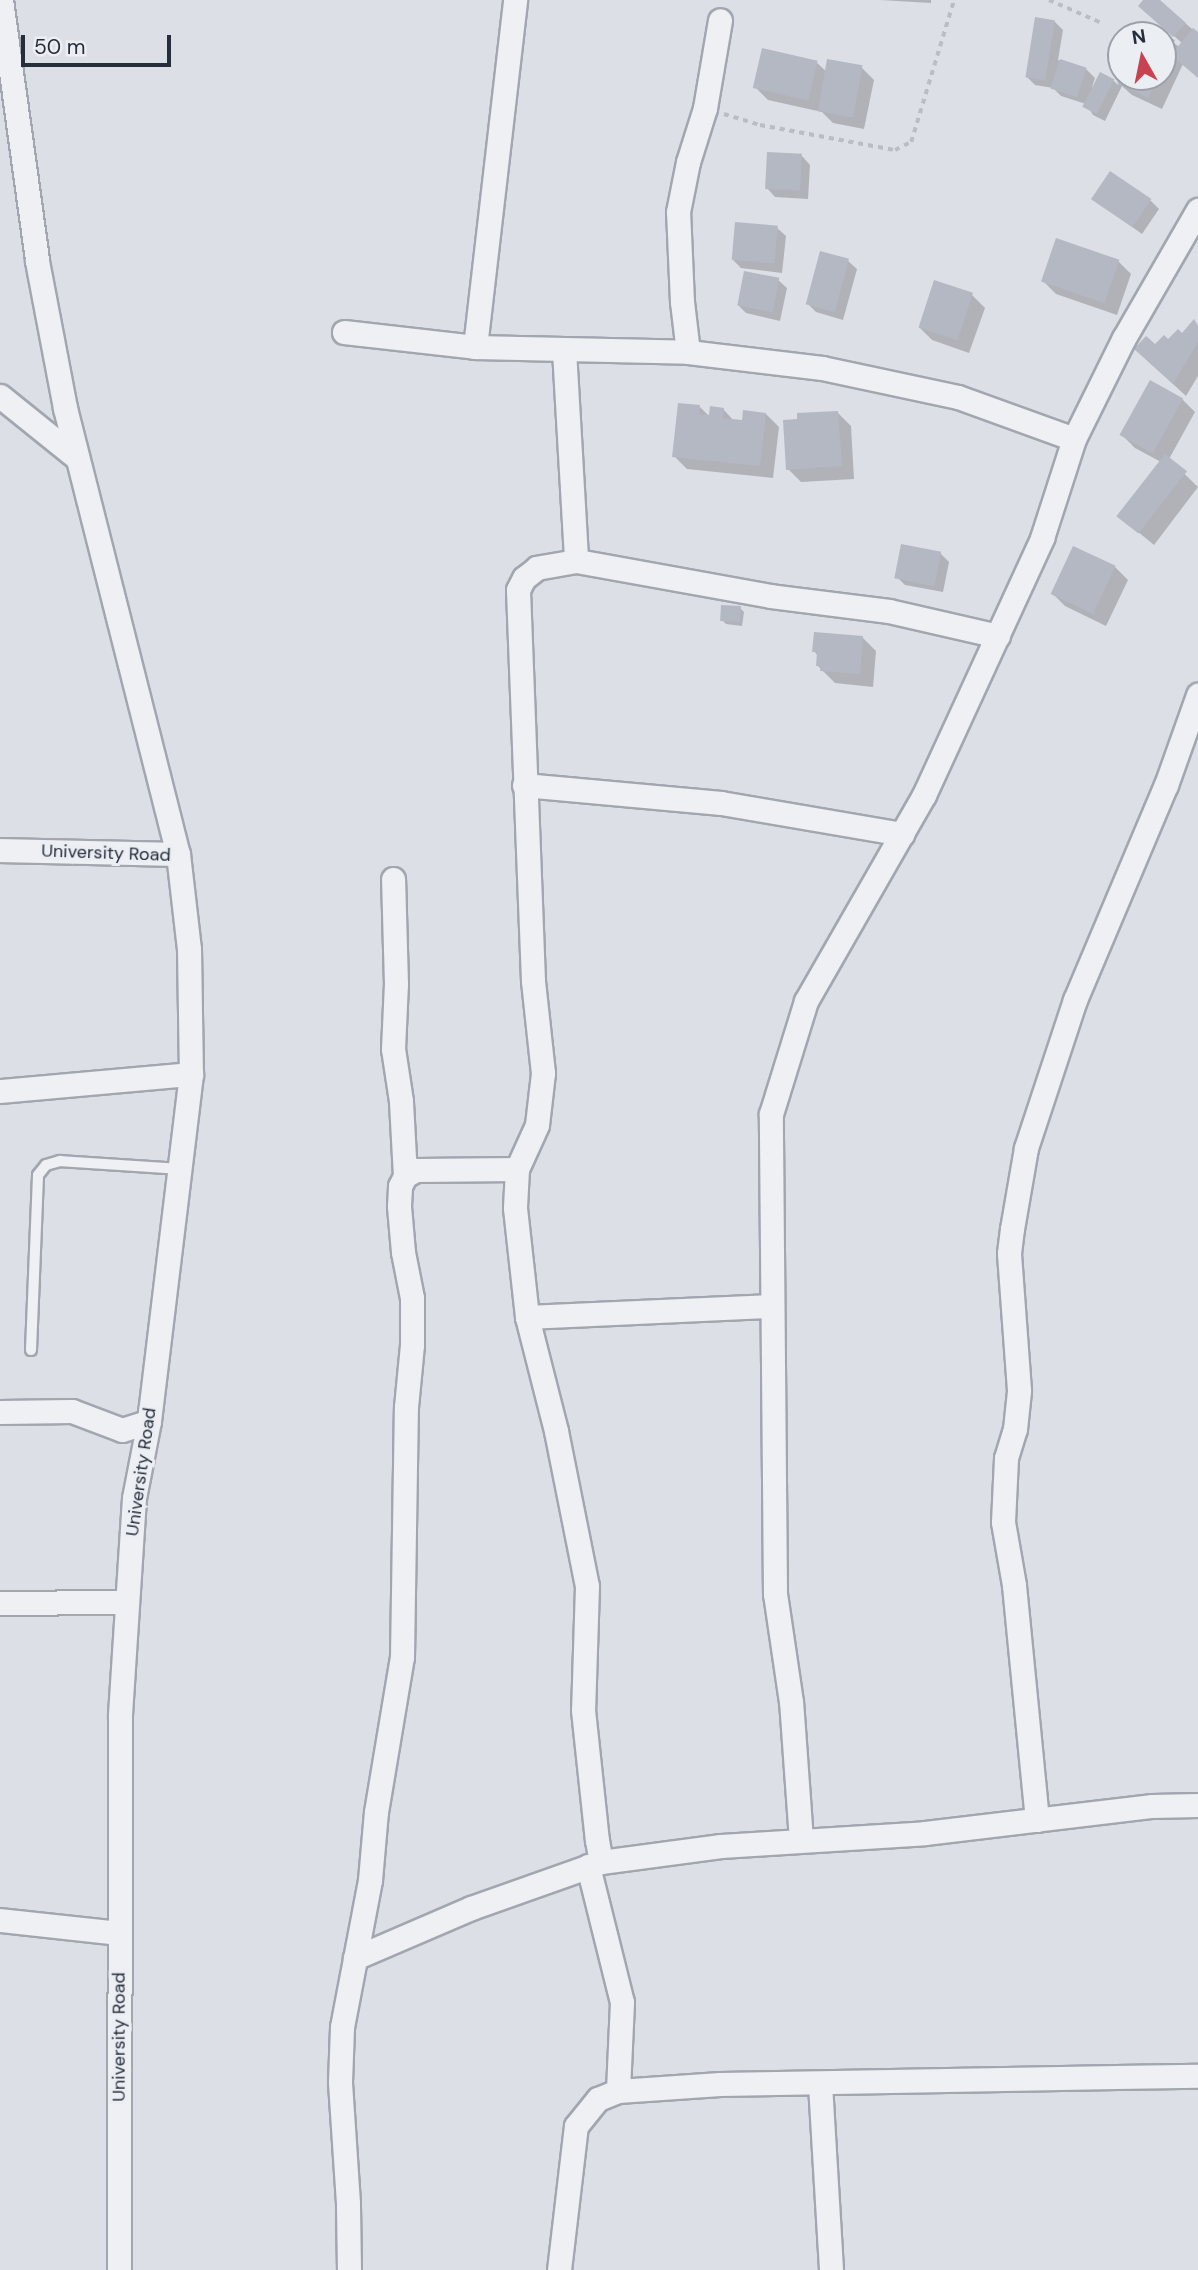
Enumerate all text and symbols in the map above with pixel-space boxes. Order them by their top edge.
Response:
scale bar [24,21,175,65]
north arrow [1107,21,1177,91]
text: N [1130,23,1148,50]
text: 50 m [34,33,85,61]
street label: University Road [41,840,171,866]
street label: University Road [121,1406,161,1538]
street label: University Road [108,1972,130,2102]

